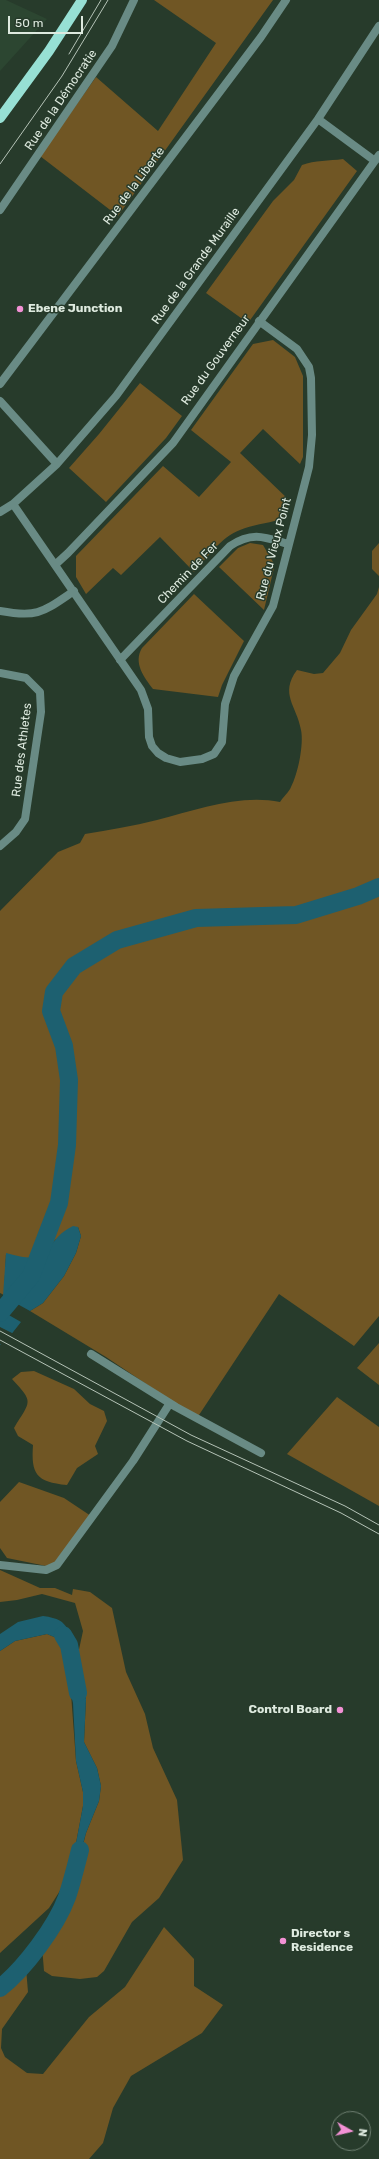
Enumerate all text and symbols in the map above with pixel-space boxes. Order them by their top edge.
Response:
scale bar [10,8,85,34]
text: 50 m [15,16,43,30]
street label: Rue de la Démocratie [22,47,100,153]
street label: Rue de la Liberte [100,144,168,228]
street label: Rue de la Grande Muraille [149,205,243,327]
place label: Ebene Junction [28,302,122,316]
marker: Ebene Junction [15,304,25,314]
street label: Rue du Gouverneur [178,312,254,408]
street label: Rue du Vieux Point [253,496,295,602]
street label: Chemin de Fer [155,539,221,607]
street label: Rue des Athletes [9,702,35,798]
place label: Control Board [248,1703,332,1717]
marker: Control Board [335,1705,345,1715]
place label: Director s Residence [291,1927,353,1955]
marker: Director s Residence [278,1936,288,1946]
north arrow [331,2111,371,2151]
text: N [355,2128,369,2137]

